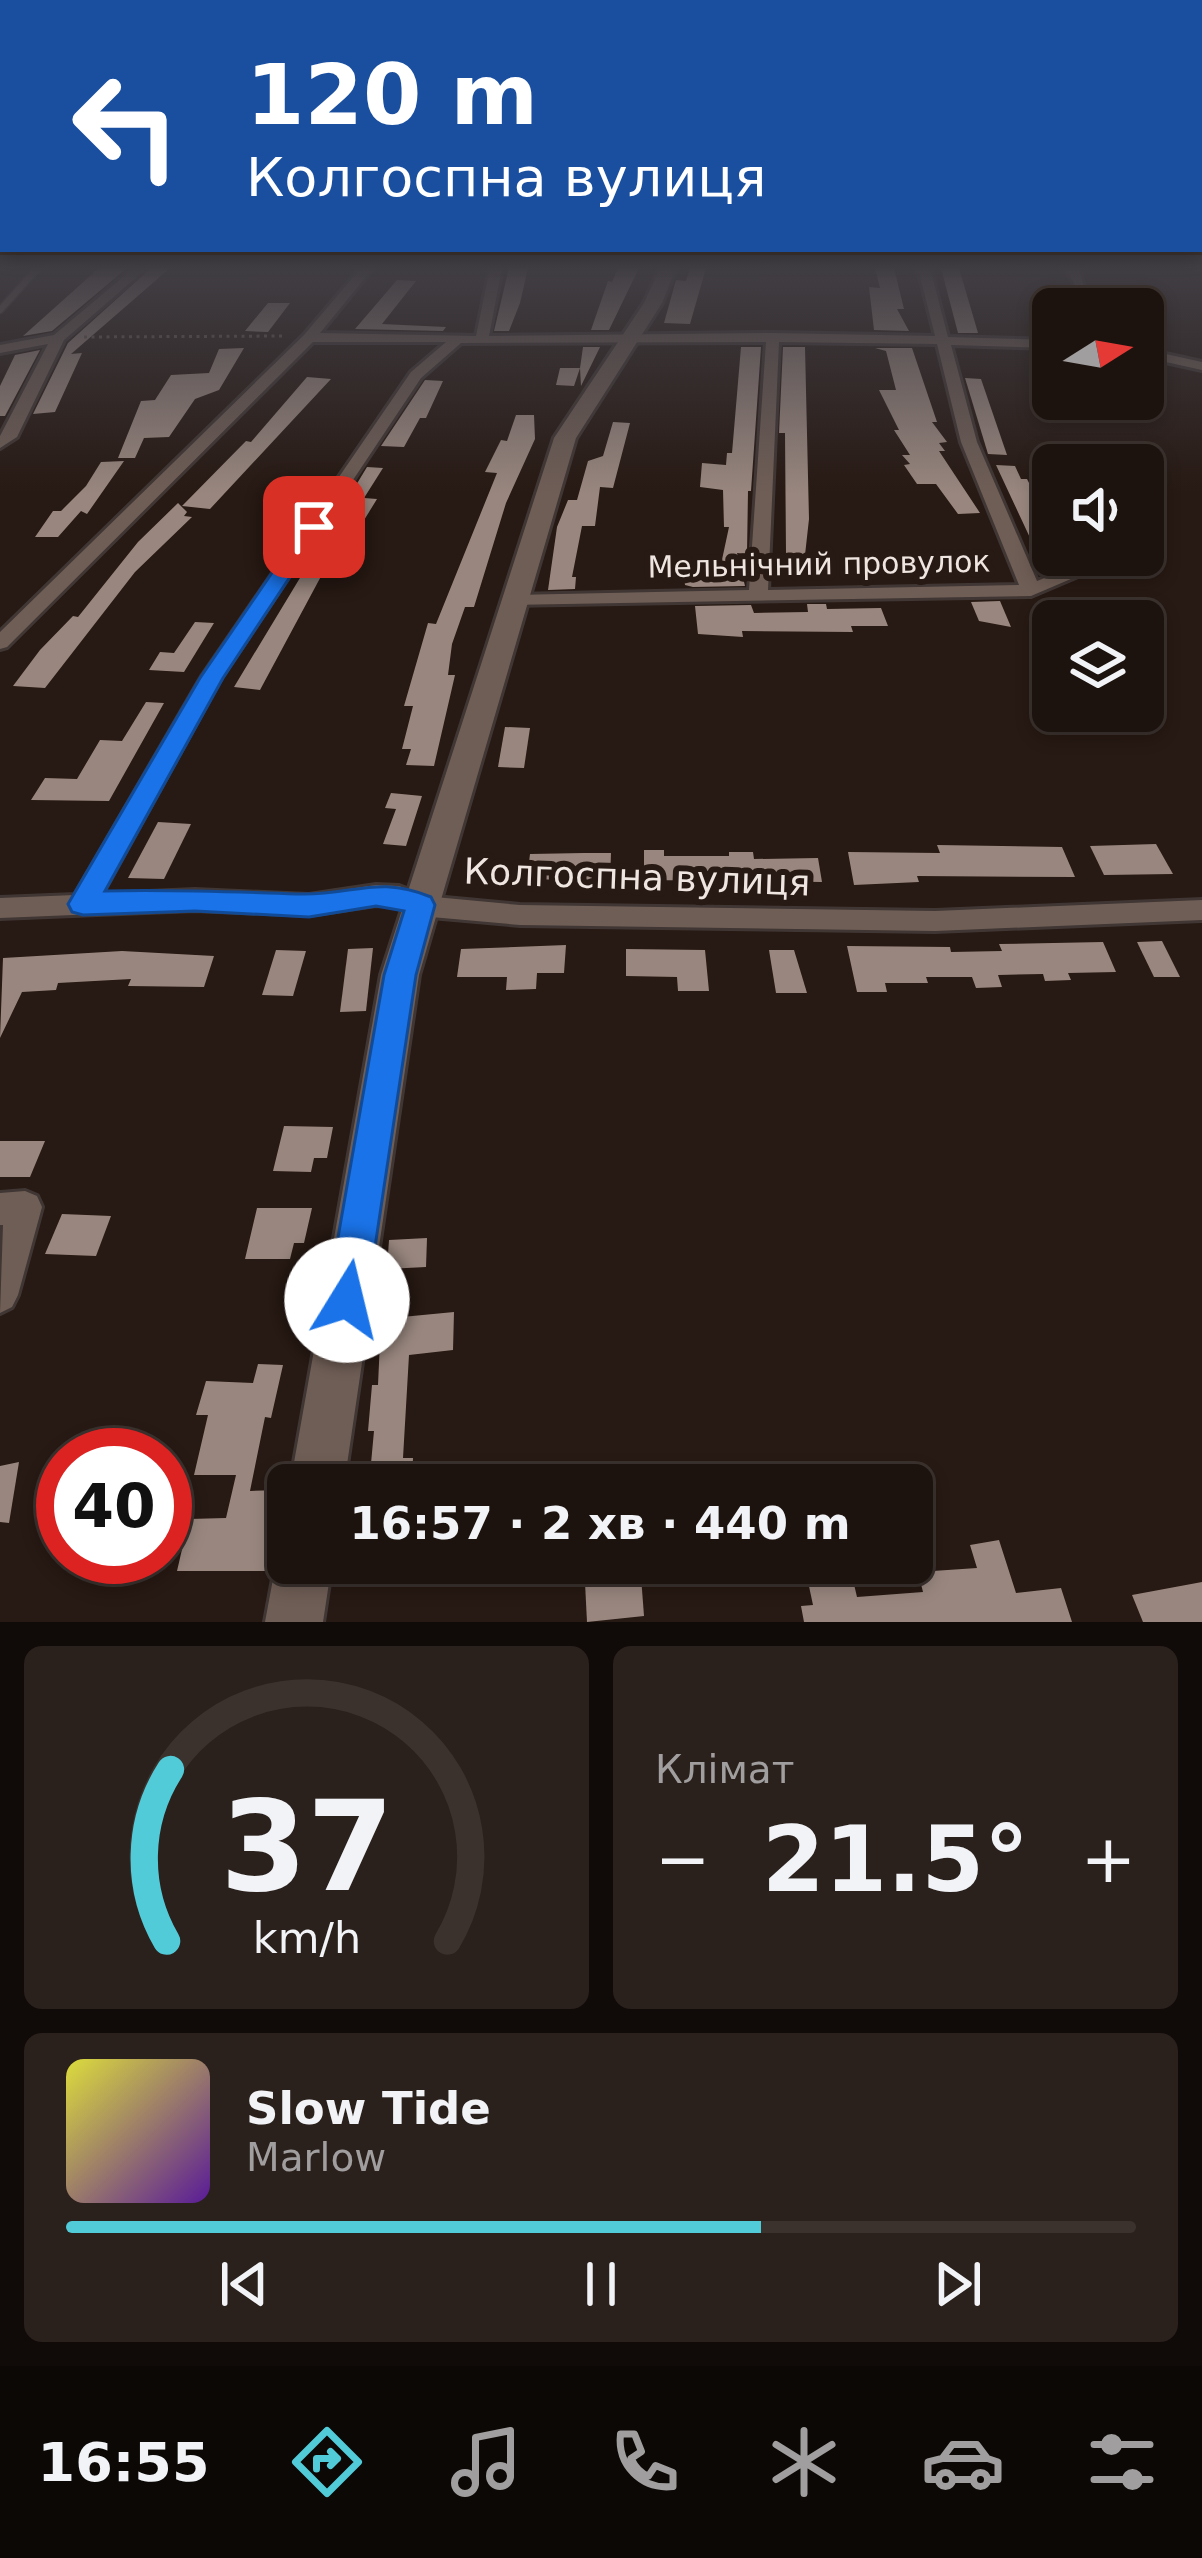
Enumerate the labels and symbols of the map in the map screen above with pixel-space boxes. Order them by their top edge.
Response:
north arrow [1032,288,1164,420]
pin [263,476,365,578]
street label: Мельнiчний провулок [647,544,991,584]
street label: Колгоспна вулиця [463,850,811,904]
position arrow [284,1237,410,1363]
speed limit sign: 40 [36,1428,192,1584]

